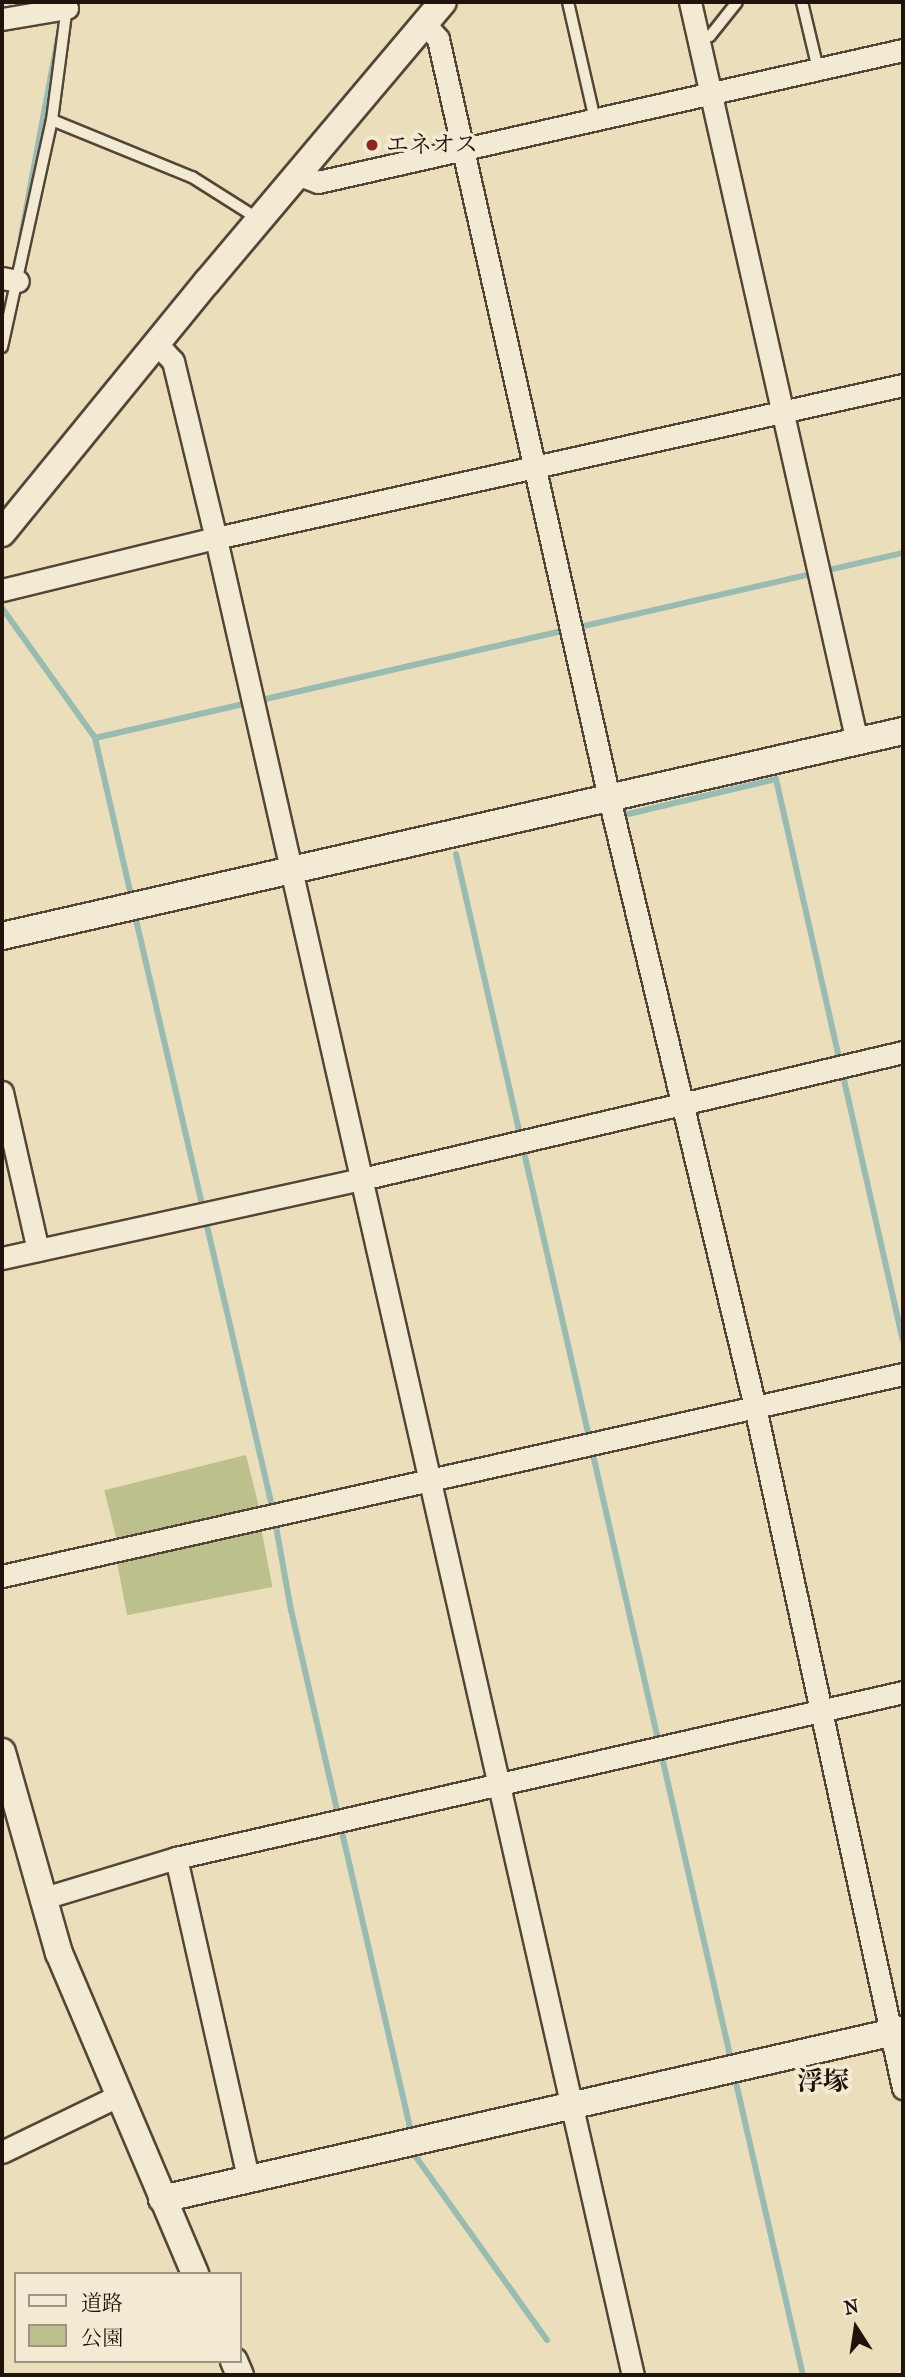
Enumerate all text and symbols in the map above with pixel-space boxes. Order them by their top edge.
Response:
place label: エネオス [386,131,478,159]
marker: エネオス [364,137,380,153]
district label: 浮塚 [797,2066,849,2098]
legend [14,2272,242,2363]
text: 道路 [81,2291,123,2315]
north arrow [821,2293,891,2363]
text: N [842,2295,861,2320]
text: 公園 [81,2326,123,2350]

